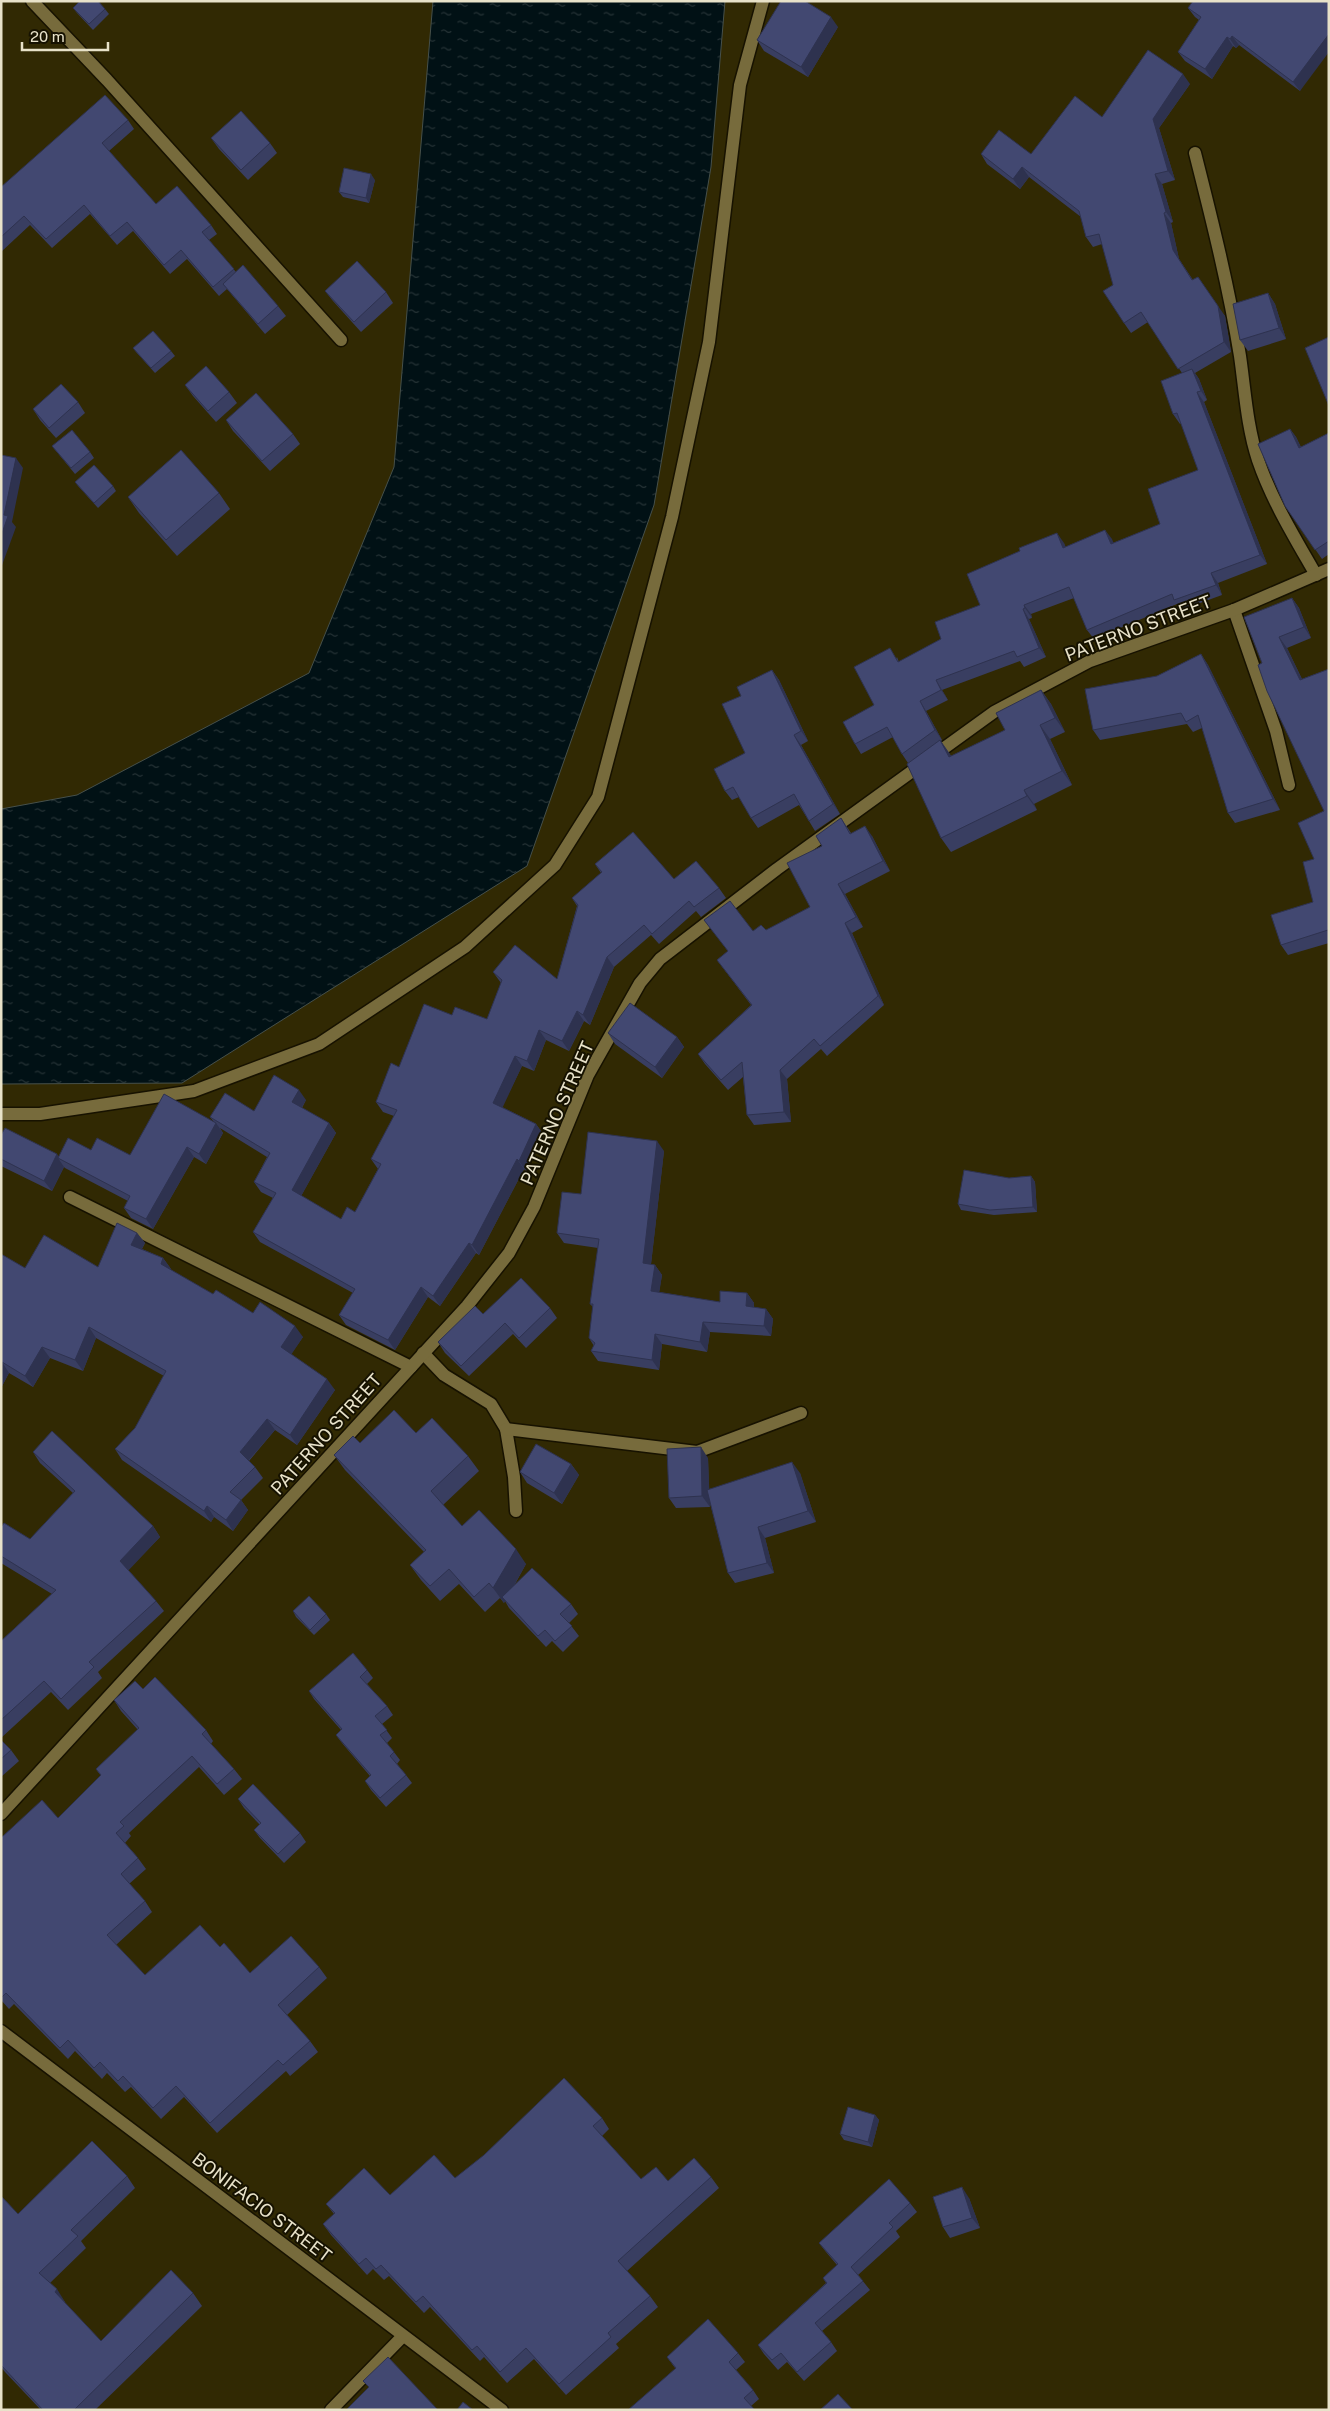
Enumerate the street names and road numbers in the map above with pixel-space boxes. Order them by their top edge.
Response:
street label: PATERNO STREET [1062,590,1214,666]
street label: PATERNO STREET [516,1038,598,1188]
street label: PATERNO STREET [266,1369,386,1499]
street label: BONIFACIO STREET [188,2148,336,2266]

